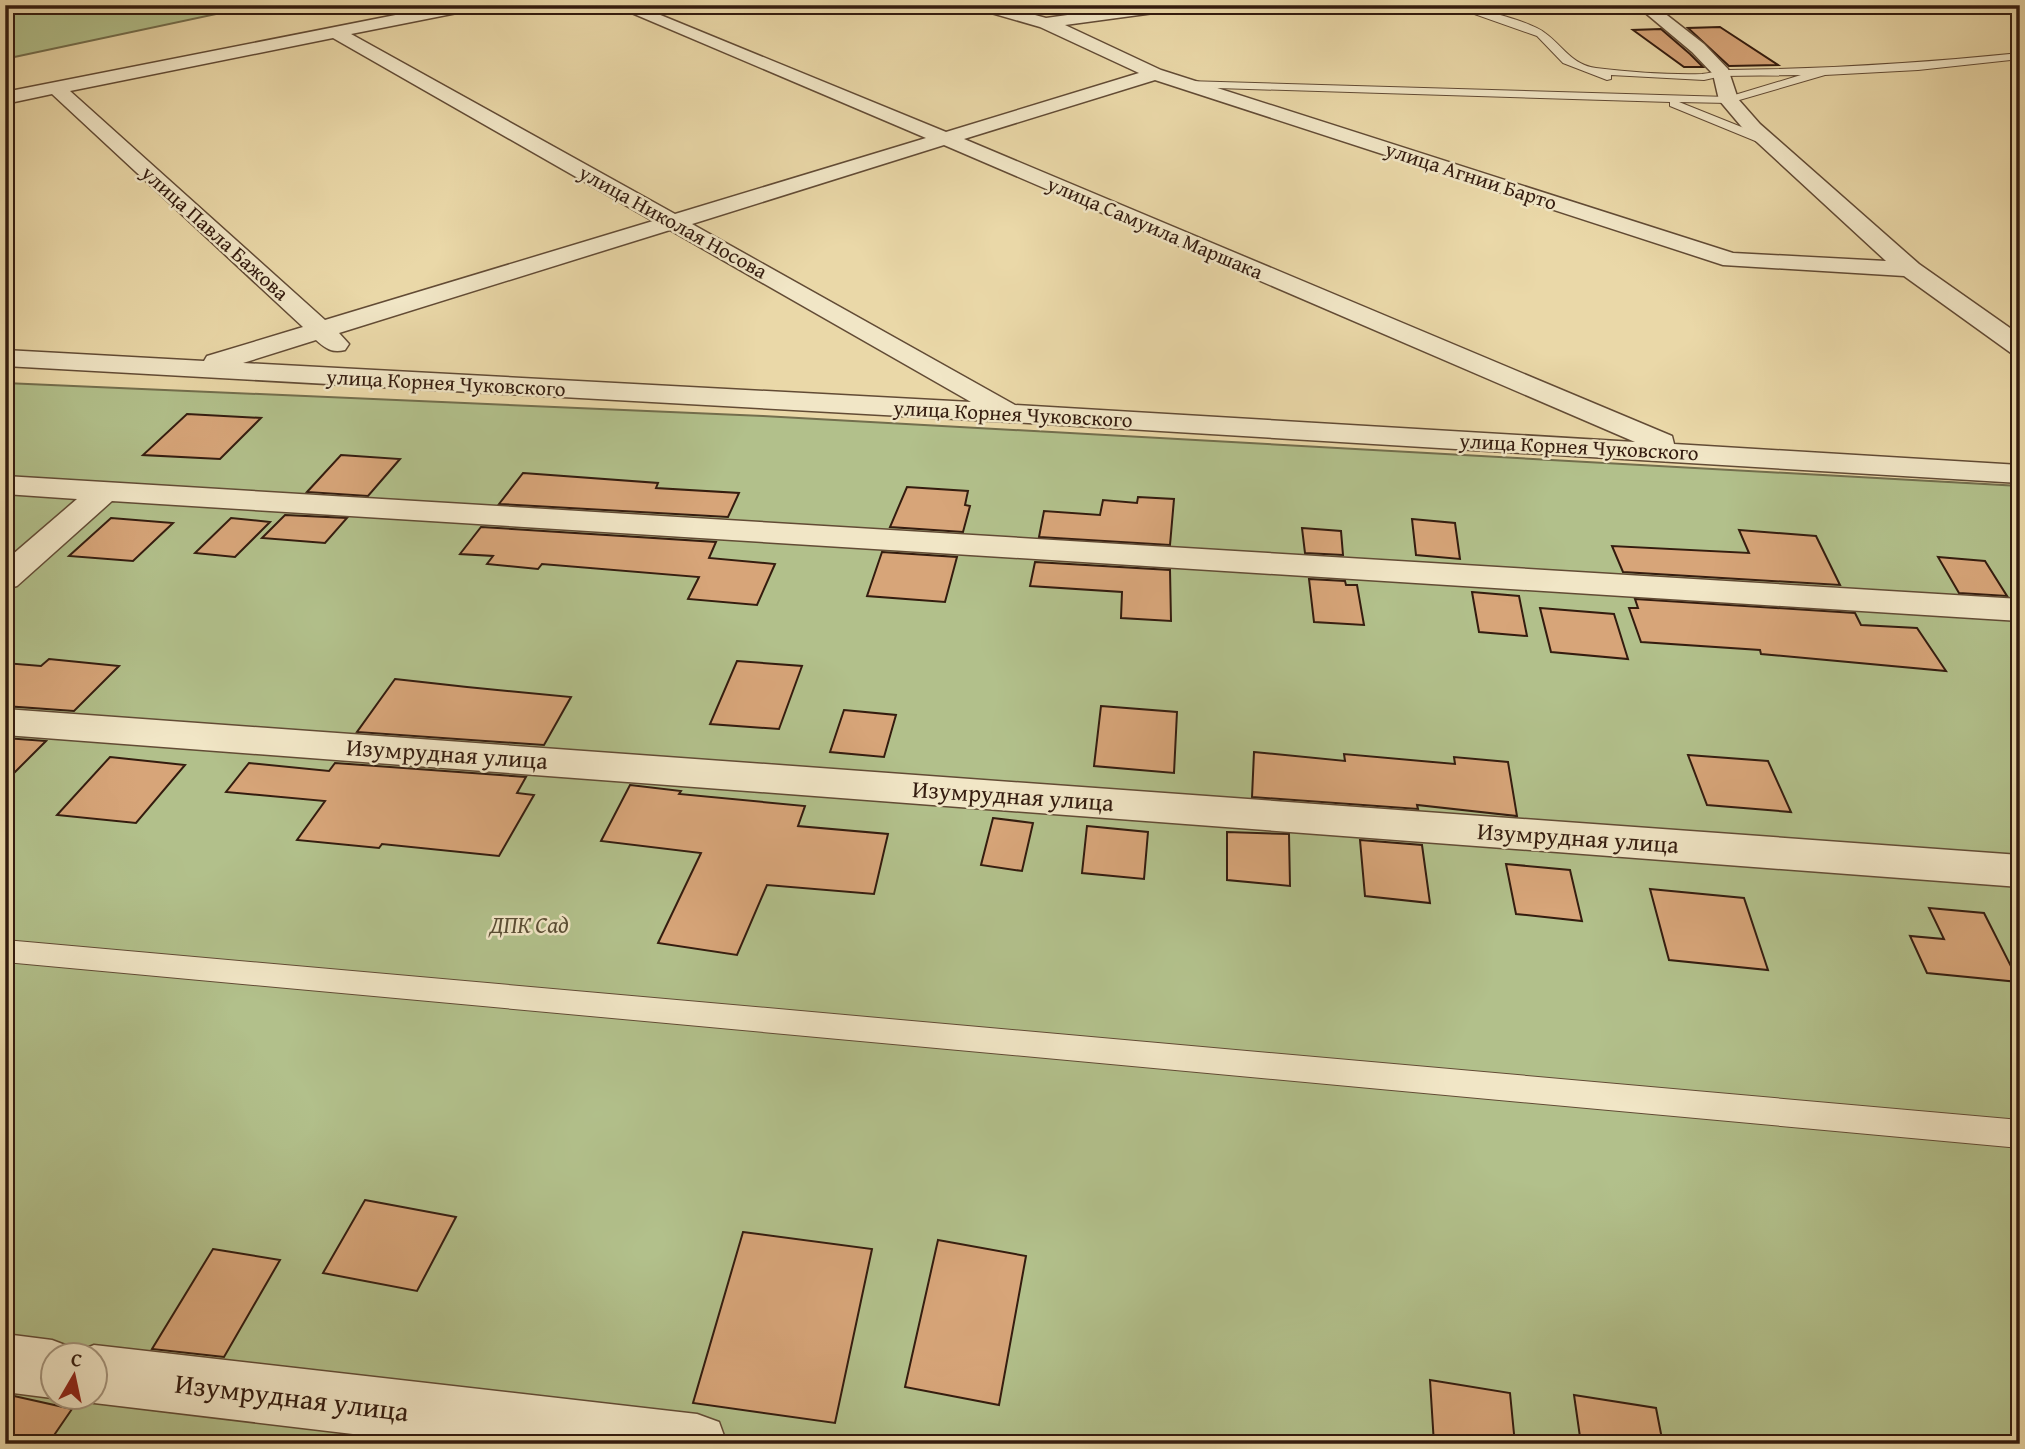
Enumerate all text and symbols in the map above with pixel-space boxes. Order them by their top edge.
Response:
street label: улица Агнии Барто [1380,133,1561,218]
street label: улица Николая Носова [572,156,773,286]
street label: улица Павла Бажова [134,157,296,308]
street label: улица Самуила Маршака [1042,168,1268,287]
street label: улица Корнея Чуковского [325,361,566,404]
street label: улица Корнея Чуковского [892,392,1133,435]
street label: улица Корнея Чуковского [1458,425,1699,468]
street label: Изумрудная улица [345,729,549,778]
street label: Изумрудная улица [911,771,1115,820]
street label: Изумрудная улица [1476,813,1680,862]
park label: ДПК Сад [487,907,569,942]
north arrow [38,1340,108,1410]
text: С [69,1345,84,1374]
street label: Изумрудная улица [173,1362,412,1431]

